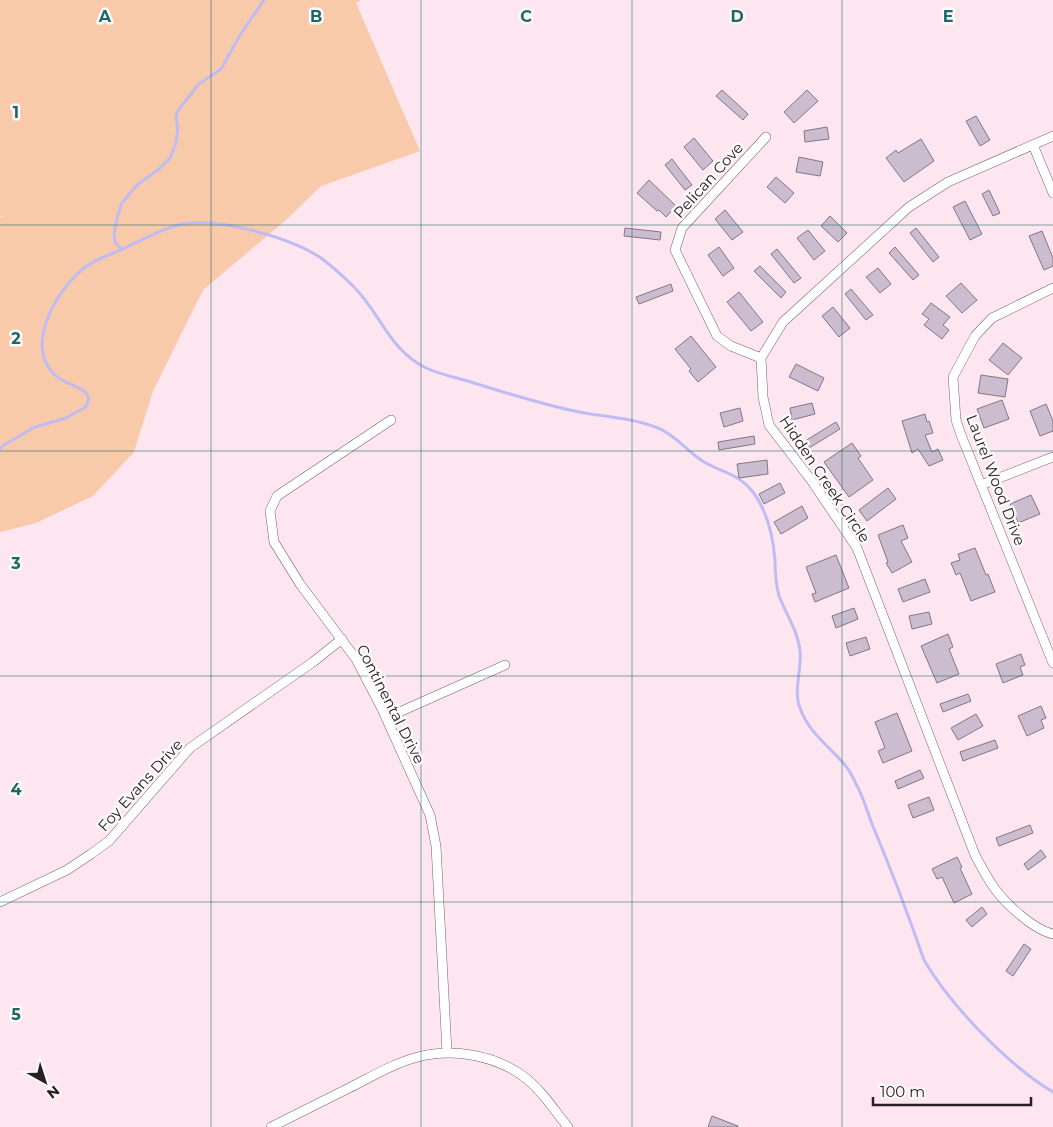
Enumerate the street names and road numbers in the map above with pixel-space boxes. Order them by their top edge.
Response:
street label: Pelican Cove [669,138,747,222]
street label: Hidden Creek Circle [775,412,875,546]
street label: Laurel Wood Drive [962,412,1030,548]
street label: Continental Drive [353,641,429,767]
street label: Foy Evans Drive [94,735,186,835]

